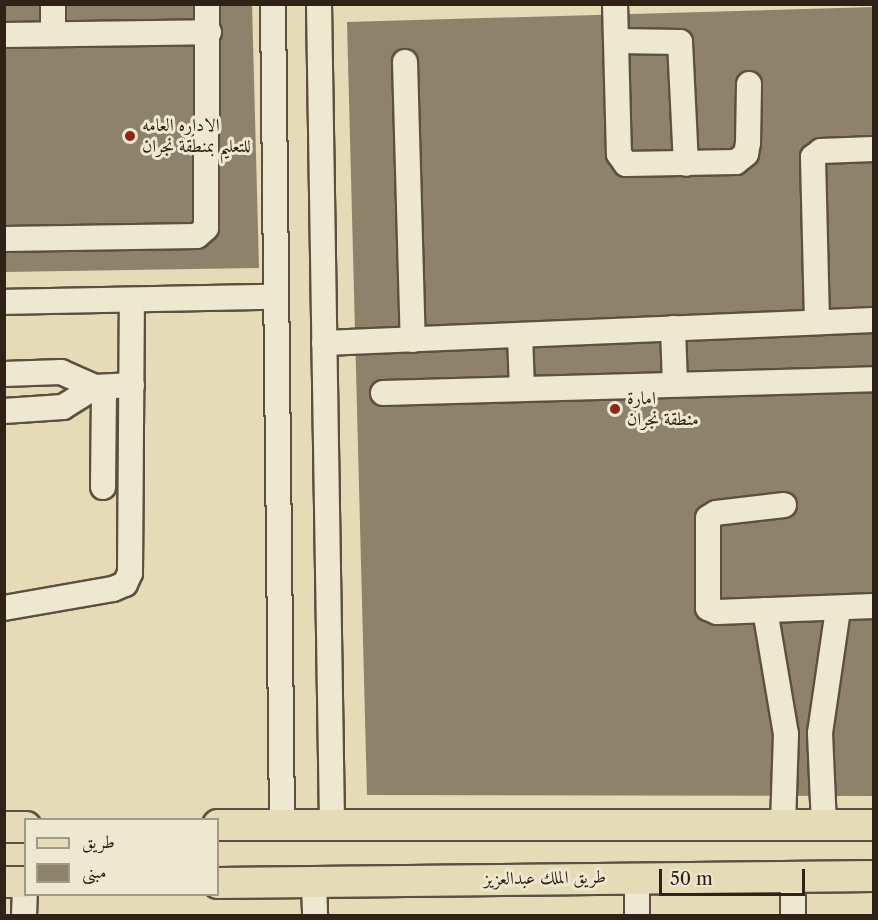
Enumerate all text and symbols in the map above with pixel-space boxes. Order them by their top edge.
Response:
place label: الاداره العامه للتعليم بمنطقة نجران [142,115,251,158]
marker: الاداره العامه للتعليم بمنطقة نجران [123,129,137,143]
place label: امارة منطقة نجران [627,388,699,430]
marker: امارة منطقة نجران [608,402,622,416]
legend [24,818,219,896]
text: طريق [82,831,115,853]
scale bar [662,857,808,895]
text: مبنى [82,861,107,883]
street label: طريق الملك عبدالعزيز [484,866,606,890]
text: 50 m [670,868,713,890]

